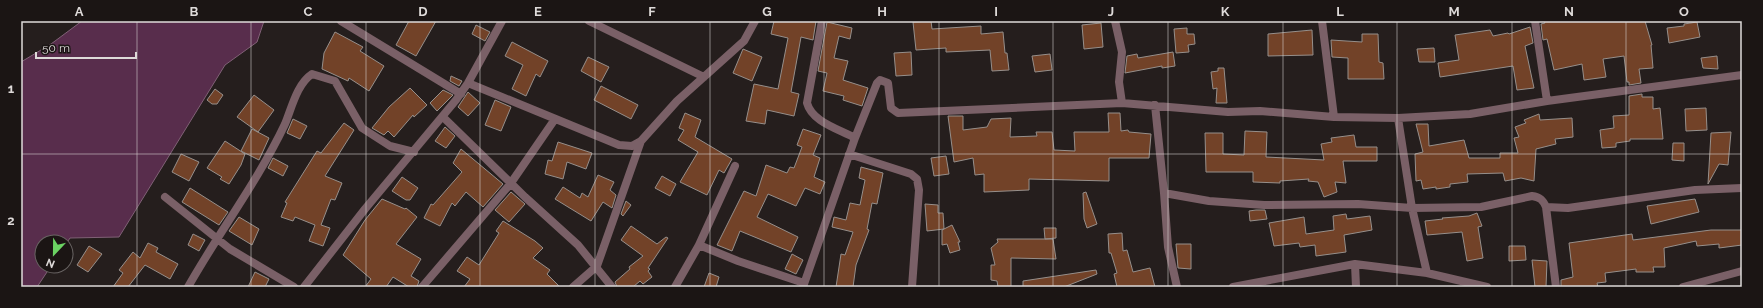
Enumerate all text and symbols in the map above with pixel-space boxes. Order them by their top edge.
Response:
text: A [75,4,84,19]
text: B [190,4,199,19]
text: C [304,4,313,19]
text: D [418,4,428,19]
text: E [534,4,542,19]
text: F [648,4,656,19]
text: G [762,4,772,19]
text: H [877,4,887,19]
text: I [994,4,998,19]
text: J [1108,4,1114,19]
text: K [1221,4,1230,19]
text: L [1336,4,1344,19]
text: M [1448,4,1460,19]
text: N [1564,4,1574,19]
text: O [1679,4,1689,19]
scale bar [36,34,136,60]
text: 50 m [42,41,70,55]
text: 1 [8,81,15,96]
text: 2 [7,213,15,228]
north arrow [34,234,74,274]
text: N [44,255,57,270]

